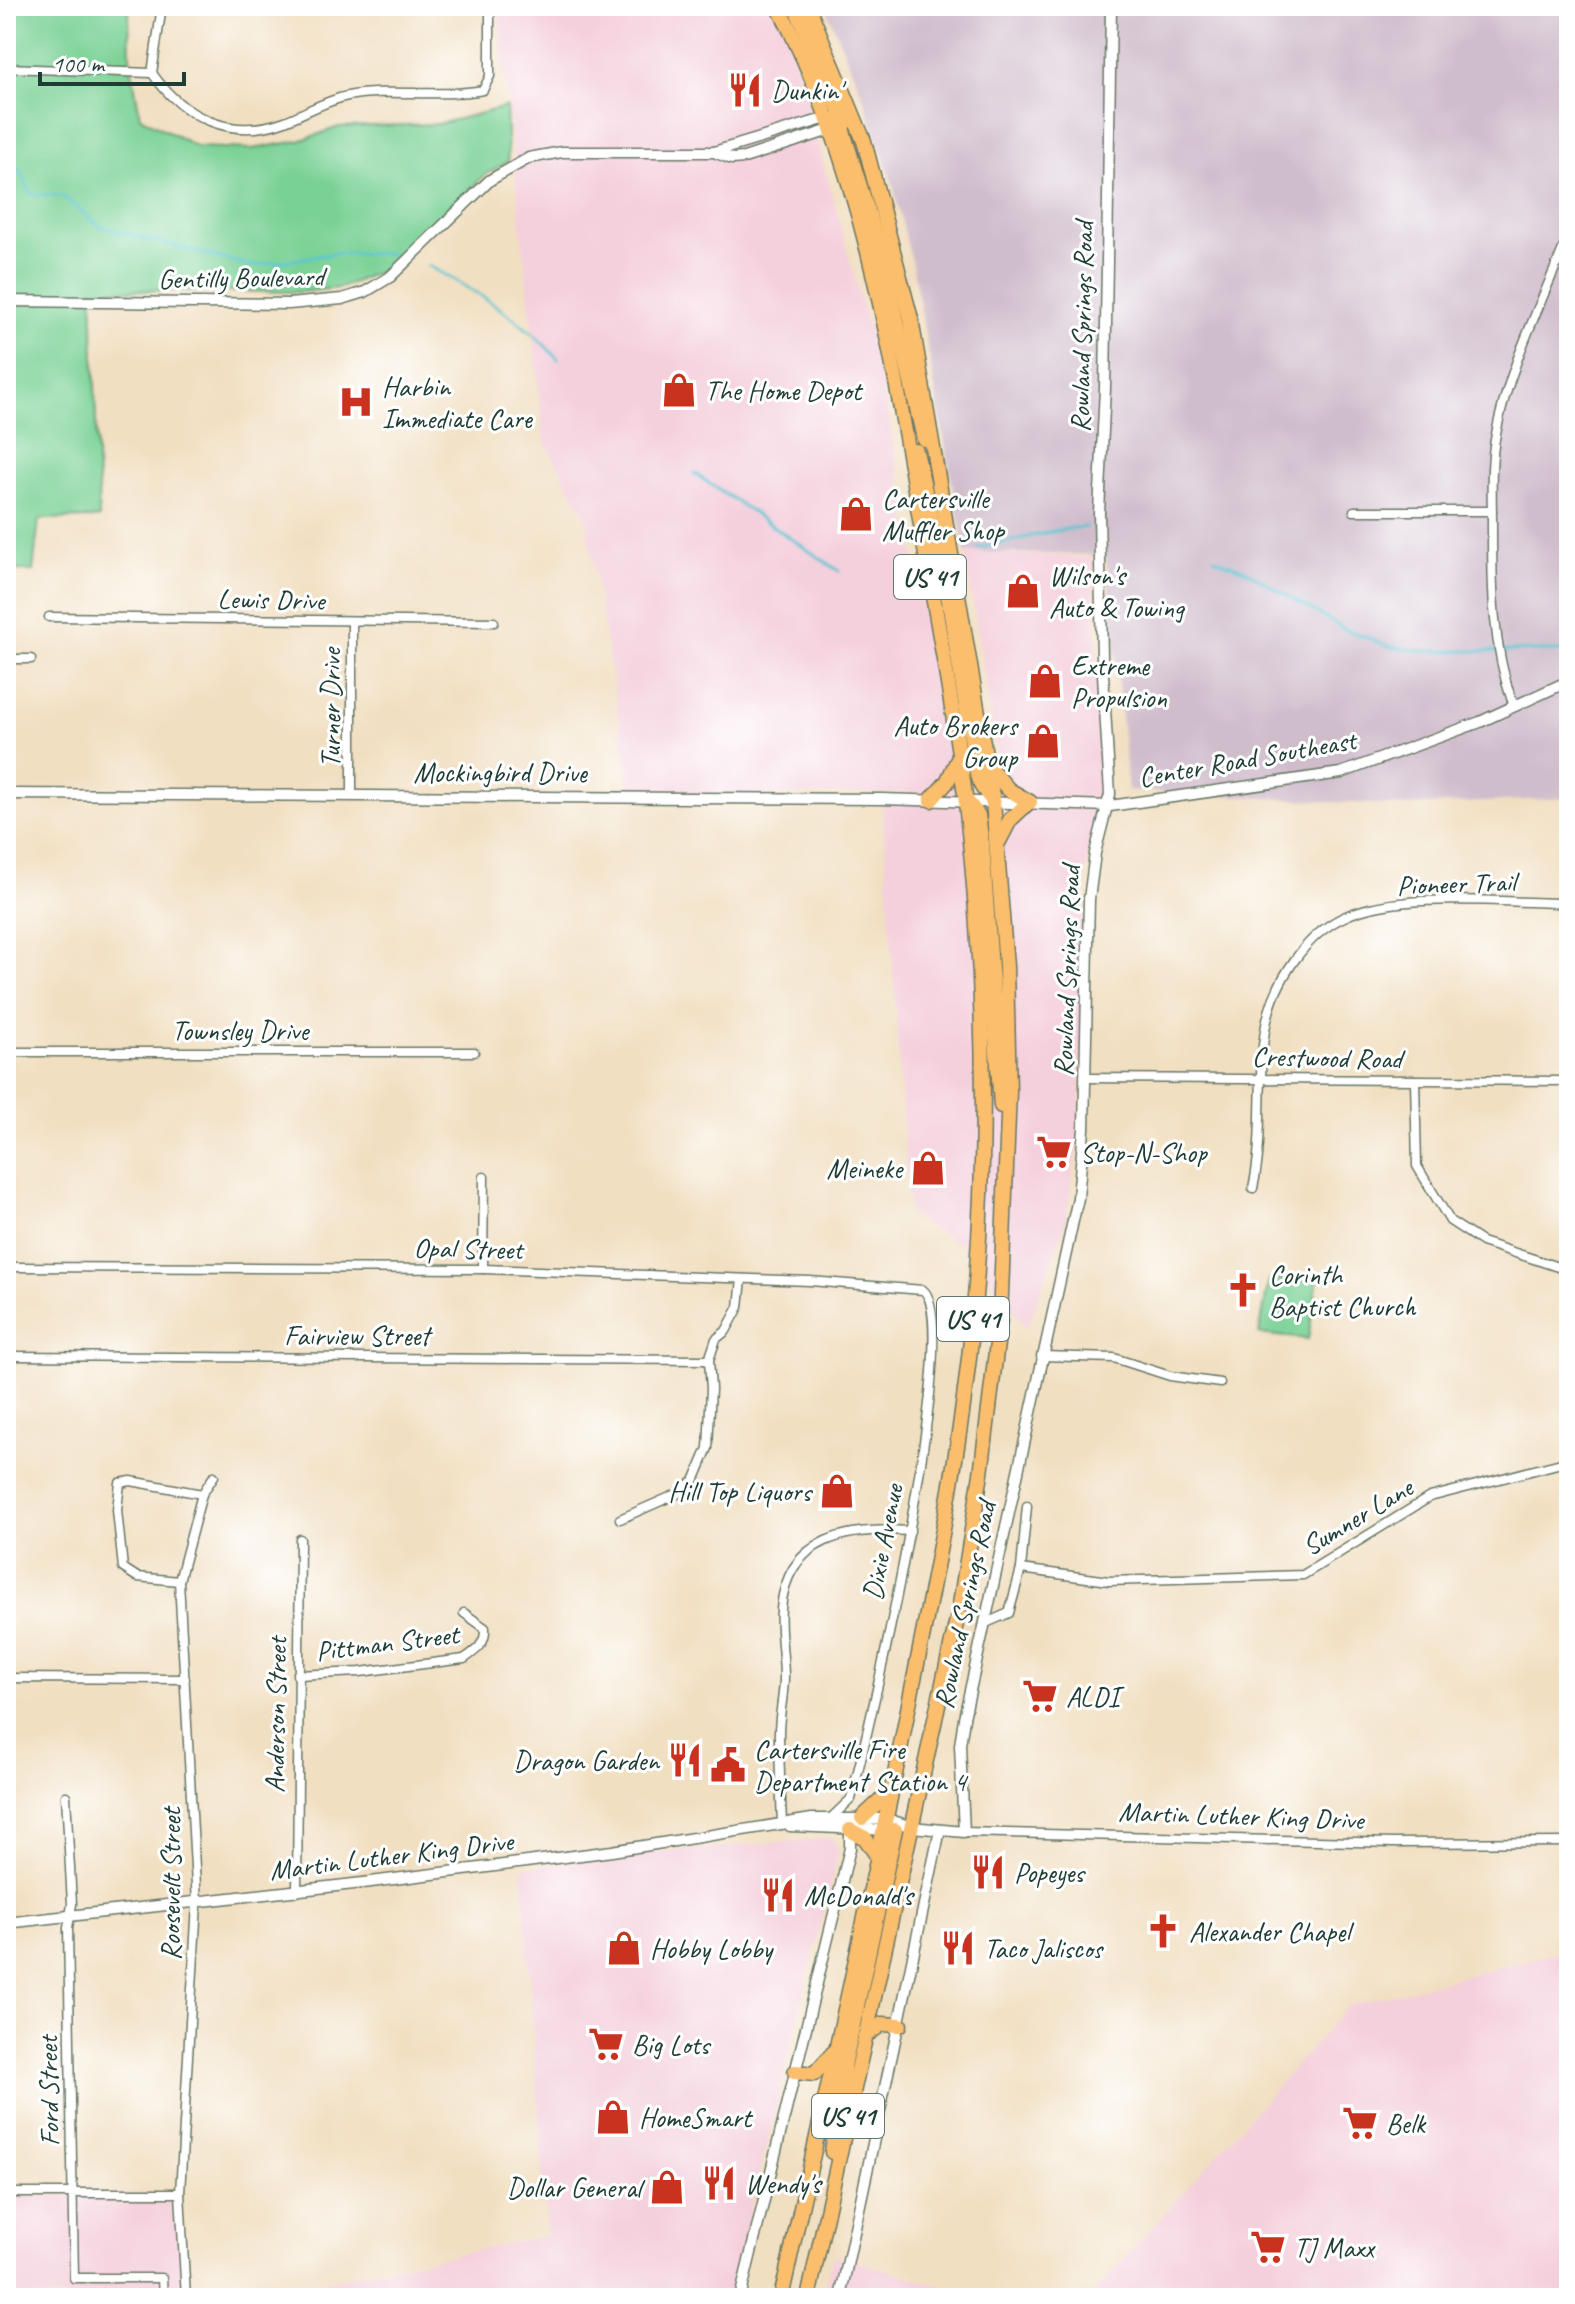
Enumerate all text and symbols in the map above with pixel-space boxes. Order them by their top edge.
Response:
scale bar [40,36,184,86]
text: 100 m [52,49,106,79]
restaurant icon: Dunkin' [726,71,764,109]
place label: Dunkin' [771,73,847,108]
street label: Rowland Springs Road [1062,217,1101,433]
street label: Gentilly Boulevard [158,258,328,296]
place label: Harbin Immediate Care [382,369,534,436]
shop icon: The Home Depot [660,371,698,409]
place label: The Home Depot [705,373,864,408]
hospital icon: Harbin Immediate Care [337,383,375,421]
place label: Cartersville Muffler Shop [882,481,1006,548]
shop icon: Cartersville Muffler Shop [837,495,875,533]
road number: US 41 [894,555,966,599]
place label: Wilson's Auto & Towing [1049,558,1186,625]
shop icon: Wilson's Auto & Towing [1004,572,1042,610]
street label: Lewis Drive [217,581,327,618]
street label: Turner Drive [313,646,348,768]
place label: Extreme Propulsion [1071,648,1167,715]
shop icon: Extreme Propulsion [1026,662,1064,700]
place label: Auto Brokers Group [893,708,1019,775]
shop icon: Auto Brokers Group [1024,722,1062,760]
street label: Center Road Southeast [1136,722,1361,795]
street label: Mockingbird Drive [413,755,588,790]
street label: Rowland Springs Road [1045,861,1088,1077]
street label: Pioneer Trail [1396,864,1521,903]
street label: Townsley Drive [172,1013,310,1048]
street label: Crestwood Road [1252,1039,1406,1076]
supermarket icon: Stop-N-Shop [1035,1133,1073,1171]
place label: Stop-N-Shop [1080,1135,1208,1170]
shop icon: Meineke [909,1149,947,1187]
place label: Meineke [826,1151,904,1186]
street label: Opal Street [413,1230,525,1267]
place label: Corinth Baptist Church [1269,1257,1417,1324]
church icon: Corinth Baptist Church [1224,1271,1262,1309]
road number: US 41 [937,1297,1009,1341]
street label: Fairview Street [284,1318,433,1353]
street label: Sumner Lane [1296,1469,1421,1563]
shop icon: Hill Top Liquors [818,1472,856,1510]
place label: Hill Top Liquors [668,1474,813,1509]
street label: Dixie Avenue [854,1479,911,1603]
street label: Rowland Springs Road [925,1495,1004,1712]
street label: Pittman Street [314,1616,463,1669]
street label: Anderson Street [257,1634,294,1793]
supermarket icon: ALDI [1021,1677,1059,1715]
place label: ALDI [1066,1679,1125,1714]
place label: Cartersville Fire Department Station 4 [754,1732,969,1799]
restaurant icon: Dragon Garden [666,1741,704,1779]
place label: Dragon Garden [513,1743,660,1778]
public building icon: Cartersville Fire Department Station 4 [709,1746,747,1784]
street label: Martin Luther King Drive [1118,1794,1366,1837]
street label: Roosevelt Street [153,1805,188,1960]
street label: Martin Luther King Drive [267,1823,517,1888]
restaurant icon: Popeyes [969,1853,1007,1891]
place label: Popeyes [1014,1855,1086,1890]
restaurant icon: McDonald's [759,1876,797,1914]
place label: McDonald's [804,1878,915,1913]
church icon: Alexander Chapel [1144,1912,1182,1950]
place label: Alexander Chapel [1189,1914,1355,1949]
shop icon: Hobby Lobby [605,1929,643,1967]
restaurant icon: Taco Jaliscos [939,1929,977,1967]
place label: Hobby Lobby [650,1931,775,1966]
place label: Taco Jaliscos [984,1931,1105,1966]
supermarket icon: Big Lots [587,2025,625,2063]
place label: Big Lots [632,2027,712,2062]
street label: Ford Street [30,2033,67,2146]
road number: US 41 [812,2094,884,2138]
shop icon: HomeSmart [594,2098,632,2136]
place label: HomeSmart [639,2100,754,2135]
supermarket icon: Belk [1341,2104,1379,2142]
place label: Belk [1386,2106,1427,2141]
restaurant icon: Wendy's [700,2164,738,2202]
place label: Wendy's [745,2166,823,2201]
shop icon: Dollar General [648,2168,686,2206]
place label: Dollar General [507,2170,646,2205]
supermarket icon: TJ Maxx [1249,2228,1287,2266]
place label: TJ Maxx [1294,2230,1376,2265]

